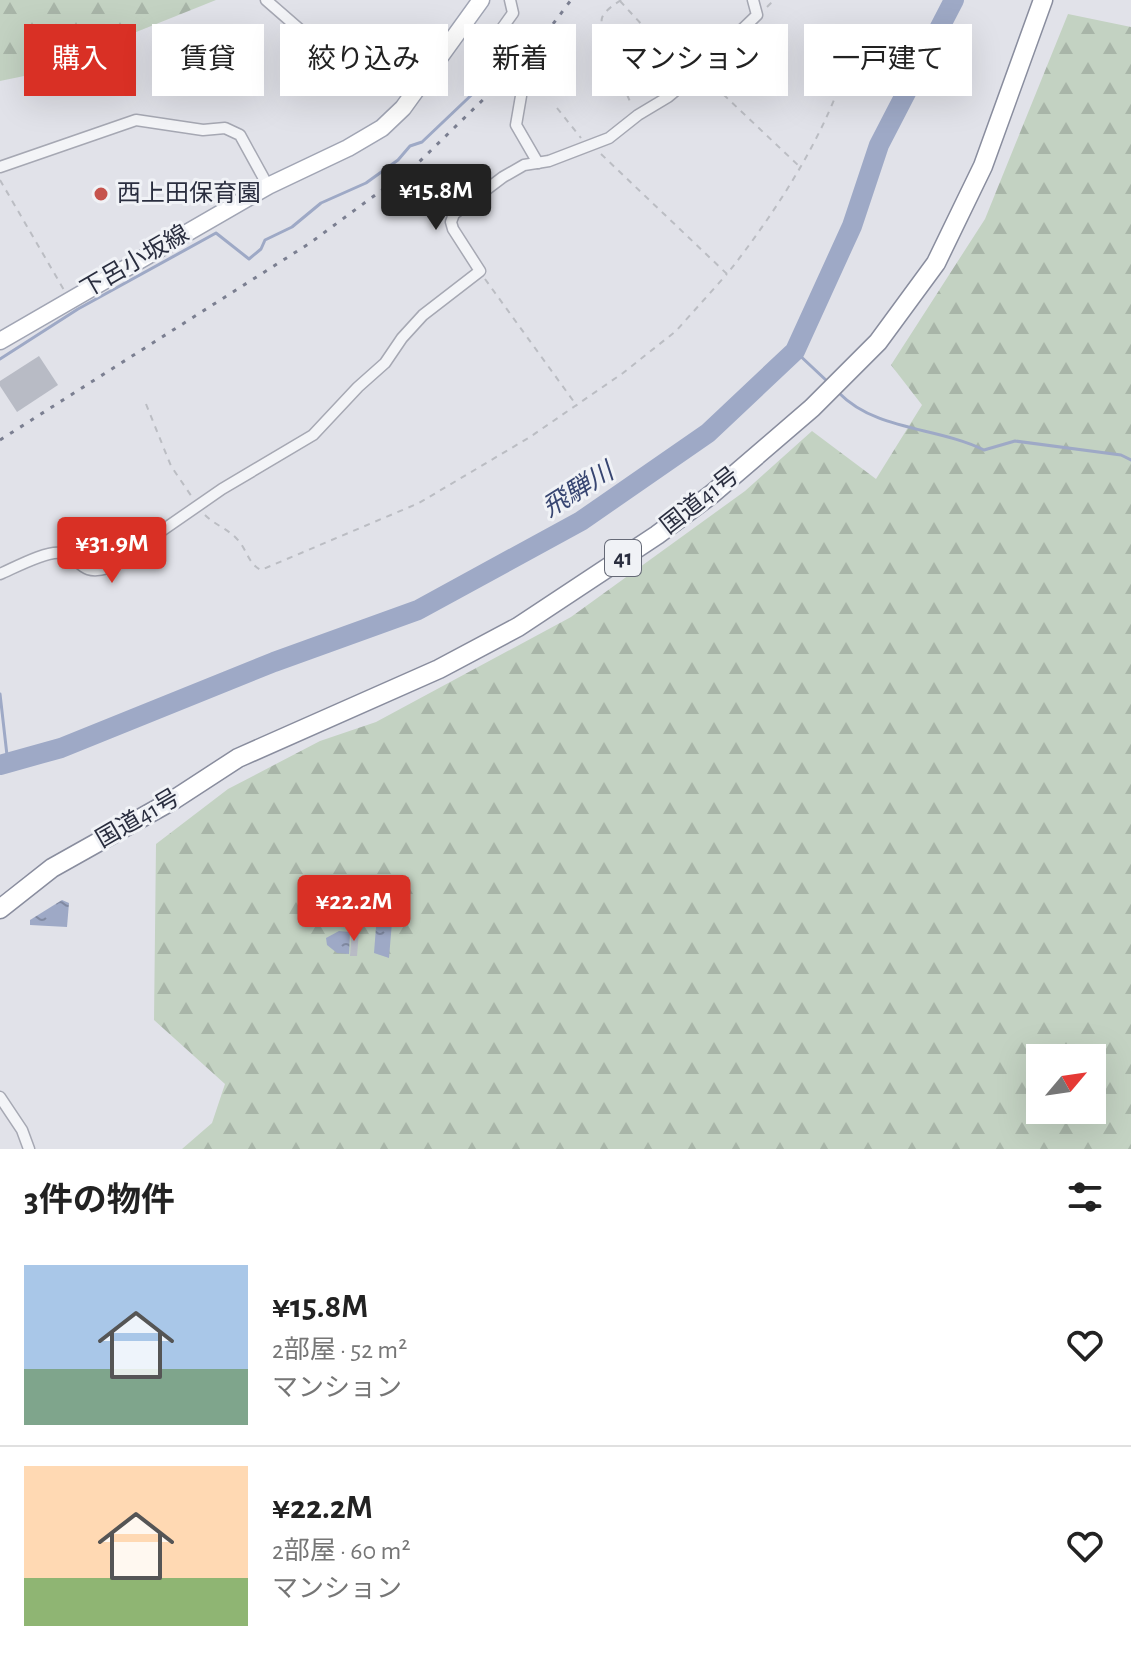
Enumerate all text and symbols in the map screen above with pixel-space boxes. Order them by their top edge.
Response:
chip: 購入 [24,24,136,96]
chip: 賃貸 [152,24,264,96]
chip: 絞り込み [280,24,448,96]
chip: 新着 [464,24,576,96]
chip: マンション [592,24,788,96]
chip: 一戸建て [804,24,972,96]
pin: ¥15.8M [371,164,501,232]
text: ¥15.8M [399,177,473,203]
place label: 西上田保育園 [117,180,261,206]
marker: 西上田保育園 [92,185,110,203]
street label: 下呂小坂線 [76,220,193,302]
water label: 飛騨川 [538,456,621,522]
street label: 国道41号 [655,462,744,539]
pin: ¥31.9M [47,517,177,585]
text: ¥31.9M [75,530,149,556]
road number: 41 [605,540,641,576]
street label: 国道41号 [91,784,184,852]
pin: ¥22.2M [289,875,419,943]
text: ¥22.2M [315,888,393,914]
north arrow [1026,1044,1106,1124]
map controls [1026,1044,1106,1124]
icon: filters [1063,1175,1107,1219]
text: 3件の物件 [24,1184,175,1218]
text: ¥15.8M [272,1290,368,1324]
icon: home [88,1297,184,1393]
icon: heart [1063,1323,1107,1367]
text: 2部屋 · 52 m² [272,1337,407,1363]
text: マンション [272,1375,402,1401]
text: ¥22.2M [272,1491,373,1525]
icon: home [88,1498,184,1594]
icon: heart [1063,1524,1107,1568]
text: 2部屋 · 60 m² [272,1538,410,1564]
text: マンション [272,1576,402,1602]

